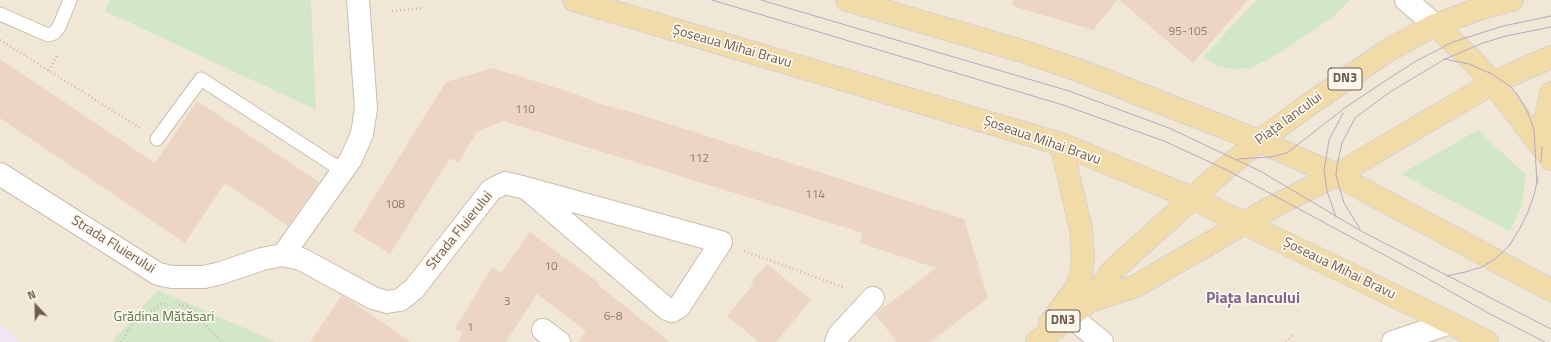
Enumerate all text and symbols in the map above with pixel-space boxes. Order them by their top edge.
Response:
street label: Șoseaua Mihai Bravu [670,22,794,72]
house number: 95-105 [1169,25,1207,39]
road number: DN3 [1328,68,1362,90]
street label: Piața Iancului [1252,89,1326,149]
house number: 110 [515,103,535,117]
street label: Șoseaua Mihai Bravu [981,113,1103,169]
house number: 112 [689,152,709,166]
street label: Strada Fluierului [423,188,497,274]
house number: 114 [805,188,825,202]
house number: 108 [385,198,405,212]
street label: Strada Fluierului [68,212,158,278]
street label: Șoseaua Mihai Bravu [1280,234,1398,304]
house number: 10 [544,260,558,274]
north arrow [16,286,56,326]
text: N [25,286,38,304]
district label: Piața Iancului [1206,289,1300,309]
house number: 3 [504,295,510,309]
park label: Grădina Mătăsari [114,310,214,326]
house number: 6-8 [604,310,622,324]
road number: DN3 [1046,310,1080,332]
house number: 1 [467,321,473,335]

